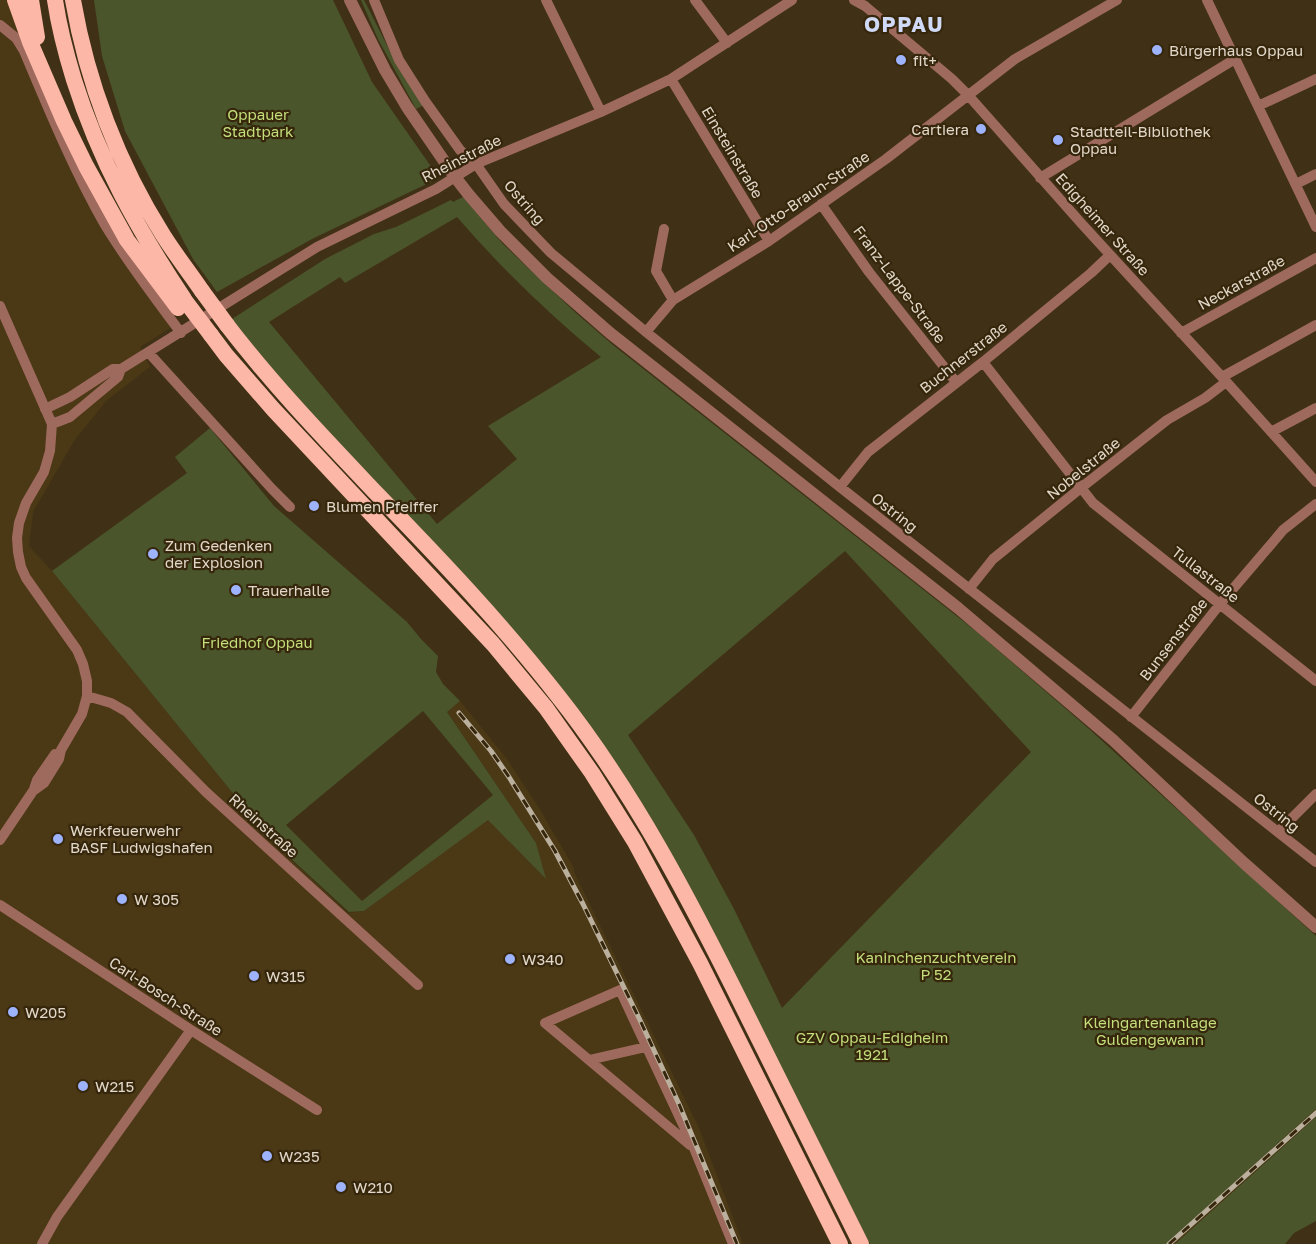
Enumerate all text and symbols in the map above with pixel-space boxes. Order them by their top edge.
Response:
district label: OPPAU [864,11,944,37]
place label: Bürgerhaus Oppau [1169,41,1303,59]
marker: Bürgerhaus Oppau [1150,43,1164,57]
place label: fit+ [913,51,937,69]
marker: fit+ [894,53,908,67]
street label: Einsteinstraße [699,103,768,201]
park label: Oppauer Stadtpark [222,105,294,140]
place label: Cartiera [911,120,969,138]
marker: Cartiera [974,122,988,136]
place label: Stadtteil-Bibliothek Oppau [1070,122,1212,157]
street label: Rheinstraße [418,130,504,186]
marker: Stadtteil-Bibliothek Oppau [1051,133,1065,147]
street label: Karl-Otto-Braun-Straße [724,147,873,255]
street label: Edigheimer Straße [1052,169,1154,279]
street label: Ostring [501,176,549,228]
street label: Franz-Lappe-Straße [850,222,950,346]
street label: Neckarstraße [1194,251,1288,313]
street label: Buchnerstraße [916,317,1010,397]
street label: Nobelstraße [1043,433,1123,503]
street label: Ostring [868,488,922,536]
place label: Blumen Pfeiffer [326,497,439,515]
marker: Blumen Pfeiffer [307,499,321,513]
place label: Zum Gedenken der Explosion [165,536,272,571]
street label: Tullastraße [1169,542,1244,606]
marker: Zum Gedenken der Explosion [146,547,160,561]
place label: Trauerhalle [248,581,330,599]
marker: Trauerhalle [229,583,243,597]
street label: Bunsenstraße [1135,594,1211,684]
park label: Friedhof Oppau [201,633,313,651]
street label: Ostring [1250,788,1304,836]
street label: Rheinstraße [226,789,303,861]
place label: Werkfeuerwehr BASF Ludwigshafen [70,821,213,856]
marker: Werkfeuerwehr BASF Ludwigshafen [51,832,65,846]
place label: W 305 [134,890,179,908]
marker: W 305 [115,892,129,906]
park label: Kaninchenzuchtverein P 52 [855,948,1017,983]
place label: W340 [522,950,564,968]
marker: W340 [503,952,517,966]
street label: Carl-Bosch-Straße [106,953,226,1039]
place label: W315 [266,967,305,985]
marker: W315 [247,969,261,983]
place label: W205 [25,1003,66,1021]
marker: W205 [6,1005,20,1019]
park label: Kleingartenanlage Guldengewann [1083,1013,1217,1048]
park label: GZV Oppau-Edigheim 1921 [796,1028,948,1063]
place label: W215 [95,1077,134,1095]
marker: W215 [76,1079,90,1093]
place label: W235 [279,1147,320,1165]
marker: W235 [260,1149,274,1163]
place label: W210 [353,1178,393,1196]
marker: W210 [334,1180,348,1194]

